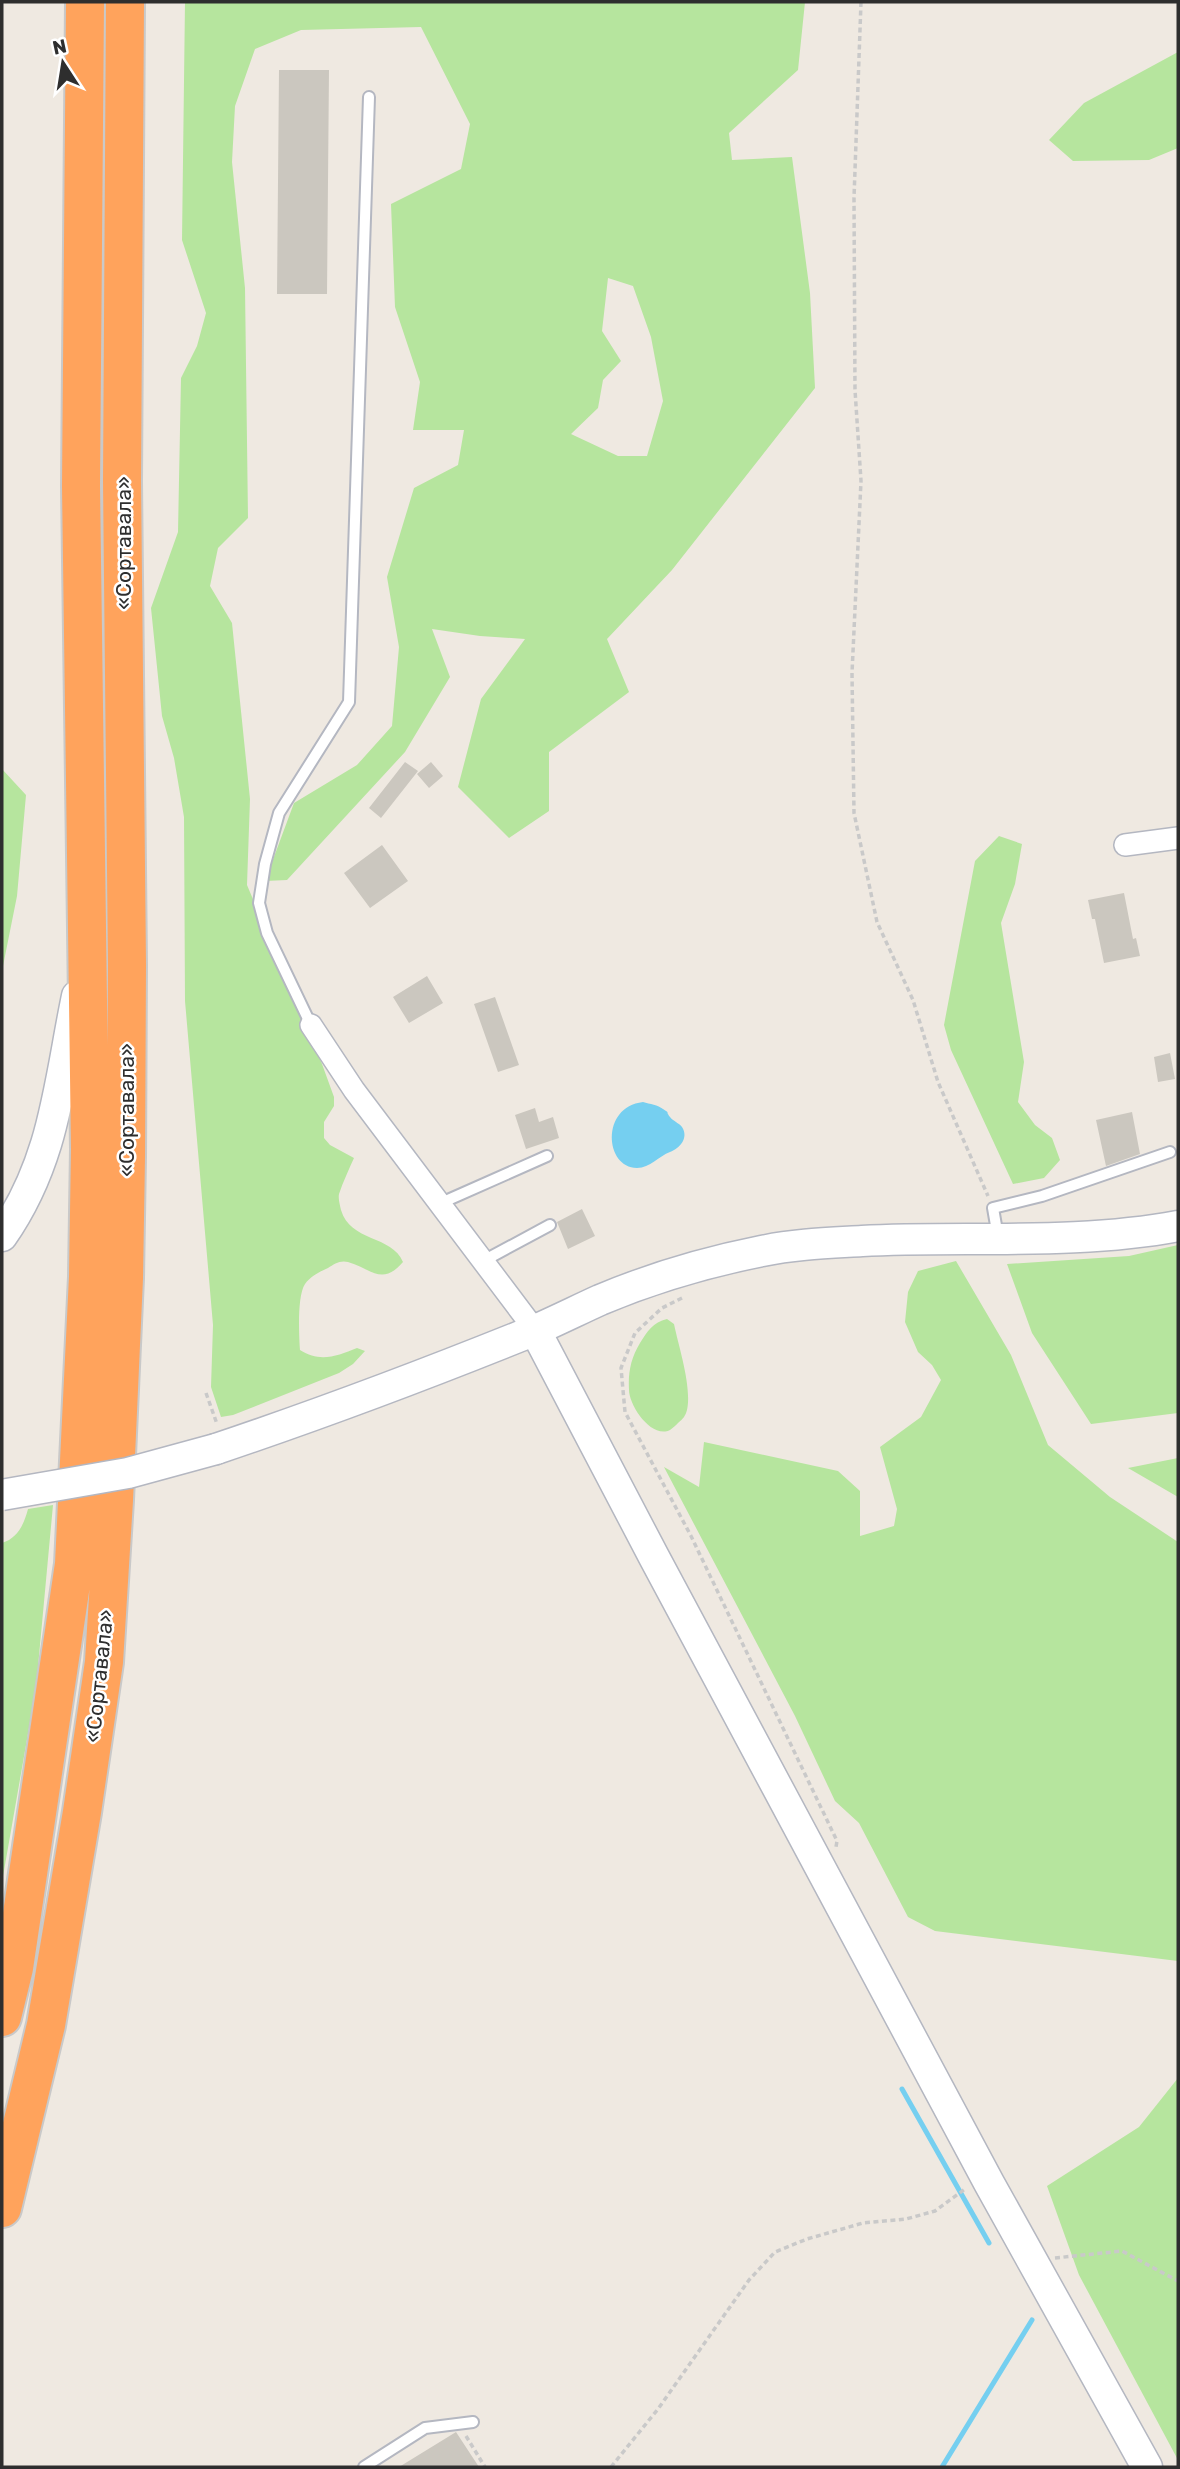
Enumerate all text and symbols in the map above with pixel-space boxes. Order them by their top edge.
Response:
north arrow [28,28,98,98]
text: N [50,34,69,60]
street label: «Сортавала» [111,476,136,610]
street label: «Сортавала» [114,1043,139,1177]
street label: «Сортавала» [80,1608,118,1744]

